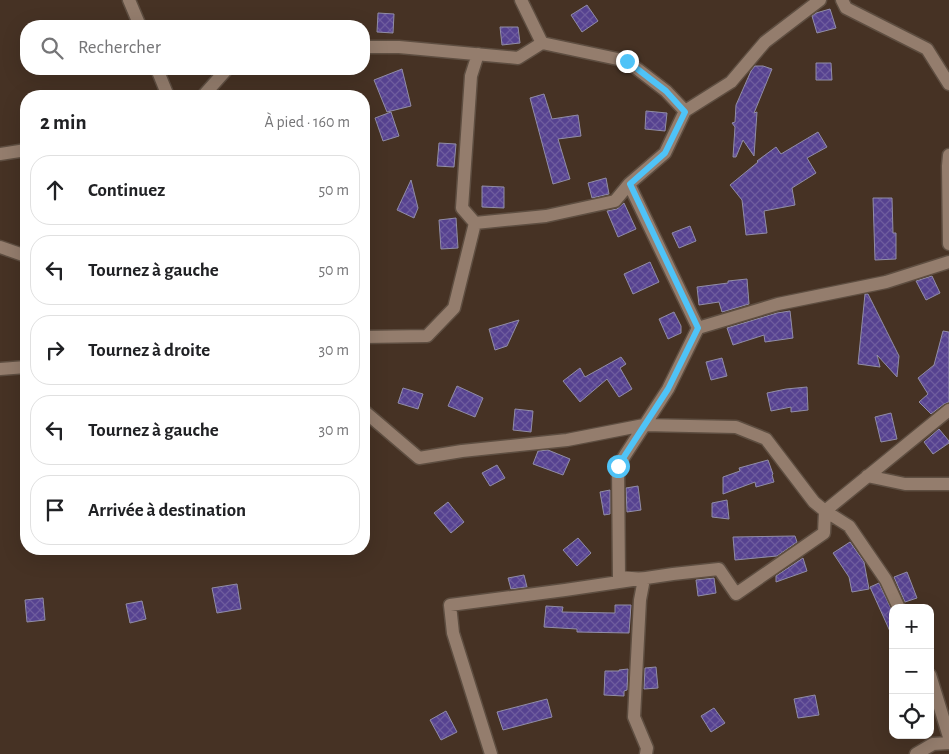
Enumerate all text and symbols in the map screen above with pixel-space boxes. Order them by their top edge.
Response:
search box [20,20,370,75]
icon: search [38,34,66,62]
text: Rechercher [78,38,161,57]
route end [616,50,639,73]
text: 2 min [40,112,87,133]
text: À pied · 160 m [265,114,350,130]
icon: ahead [41,176,69,204]
text: Continuez [88,181,165,200]
text: 50 m [318,182,349,198]
icon: left [41,256,69,284]
text: Tournez à gauche [88,261,219,280]
text: 50 m [318,262,349,278]
icon: right [41,336,69,364]
text: Tournez à droite [88,341,210,360]
text: 30 m [319,342,349,358]
icon: left [41,416,69,444]
text: Tournez à gauche [88,421,219,440]
text: 30 m [319,422,349,438]
route start [607,455,630,478]
icon: arrive [41,496,69,524]
text: Arrivée à destination [88,501,246,520]
map controls [889,604,934,739]
button: + [889,604,934,649]
button: − [889,649,934,694]
button: locate [889,694,934,739]

